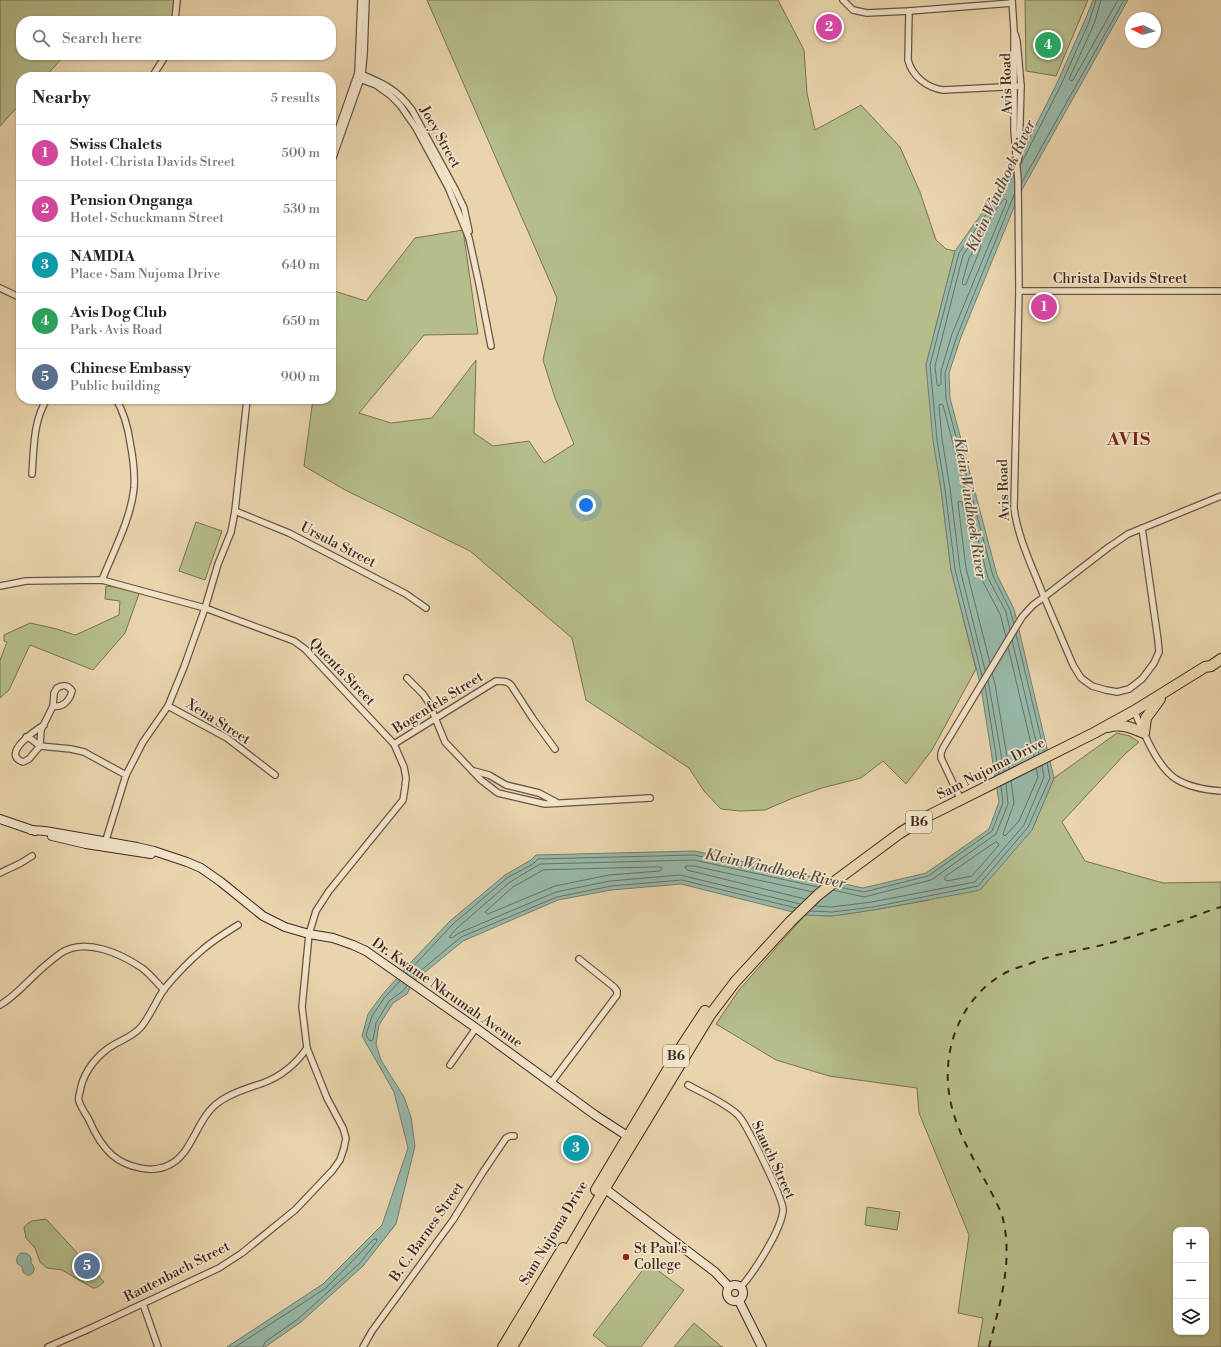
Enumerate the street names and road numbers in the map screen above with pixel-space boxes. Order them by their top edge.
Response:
street label: Avis Road [997,53,1017,116]
street label: Joey Street [415,102,465,171]
street label: Christa Davids Street [1053,270,1187,288]
street label: Avis Road [994,459,1014,522]
street label: Ursula Street [297,518,379,572]
street label: Quenta Street [305,634,379,710]
street label: Bogenfels Street [389,668,487,739]
street label: Xena Street [182,695,254,749]
street label: Sam Nujoma Drive [934,734,1048,804]
road number: B6 [906,811,932,833]
street label: Dr. Kwame Nkrumah Avenue [368,934,526,1052]
road number: B6 [663,1045,689,1067]
street label: Stauch Street [747,1118,799,1202]
street label: Sam Nujoma Drive [516,1177,592,1289]
street label: B. C. Barnes Street [385,1179,468,1286]
street label: Rautenbach Street [121,1237,233,1306]

